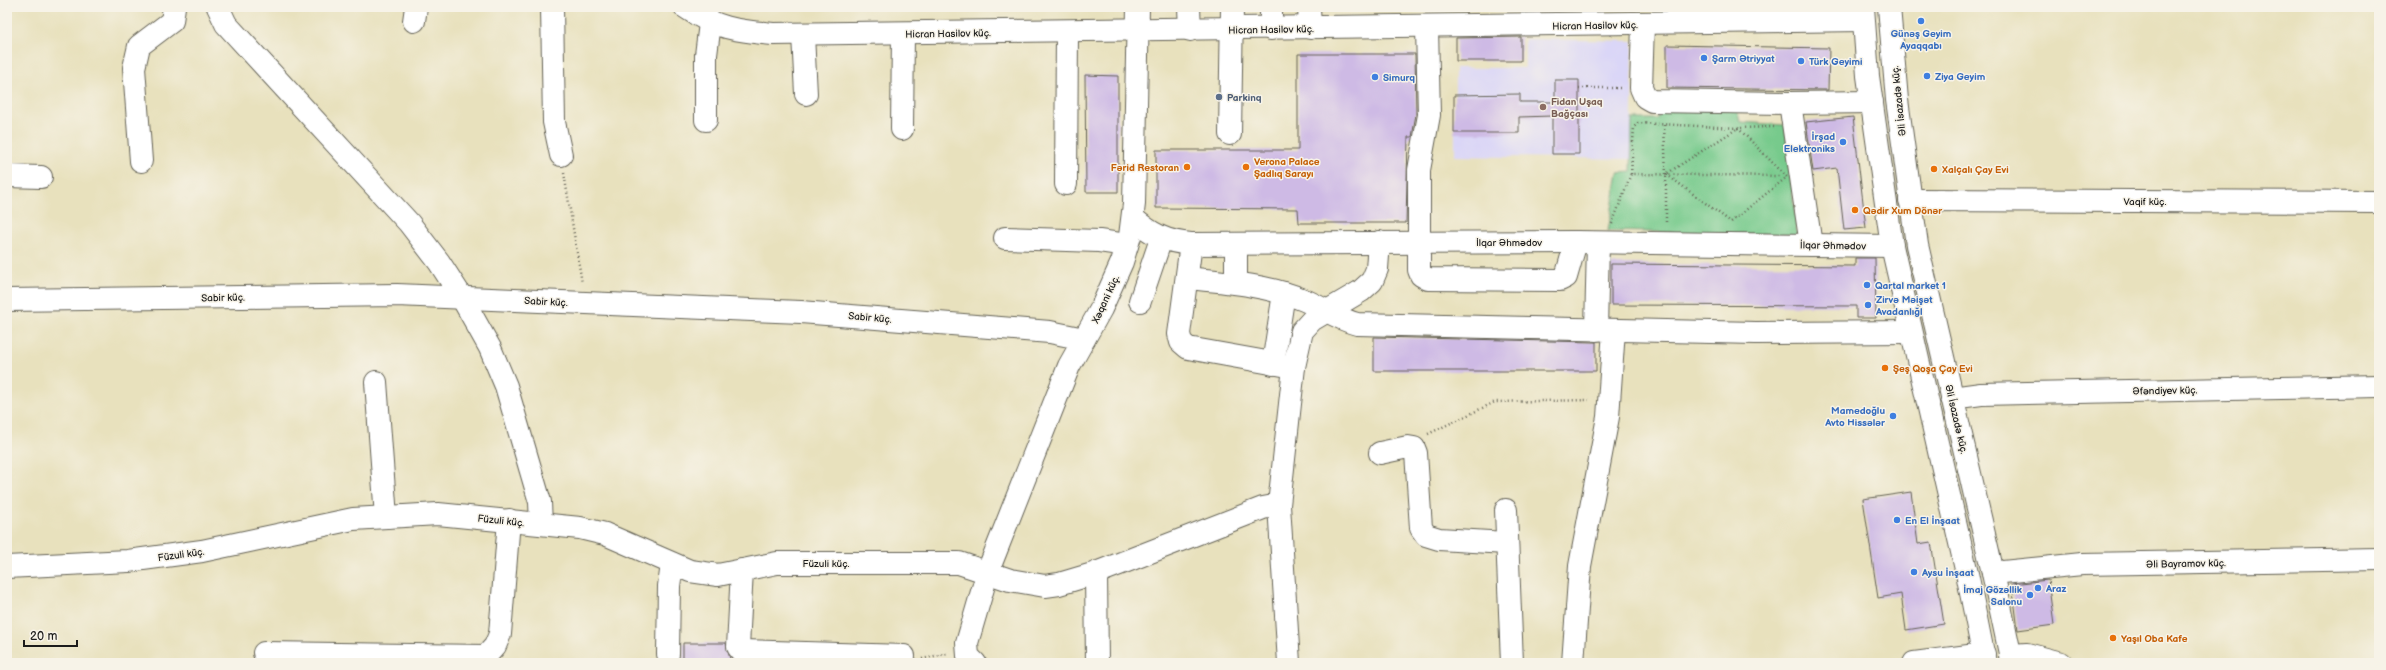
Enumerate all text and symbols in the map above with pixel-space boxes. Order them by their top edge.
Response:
marker: Günəş Geyim Ayaqqabı [1916,16,1926,26]
street label: Hicran Hasilov küç. [1552,19,1638,33]
street label: Hicran Hasilov küç. [1228,23,1314,37]
street label: Hicran Hasilov küç. [905,27,991,41]
place label: Günəş Geyim Ayaqqabı [1891,28,1952,52]
marker: Şarm Ətriyyat [1699,53,1709,63]
place label: Şarm Ətriyyat [1712,53,1775,65]
marker: Türk Geyimi [1796,56,1806,66]
place label: Türk Geyimi [1809,56,1862,68]
street label: Əli İsazadə küç. [1889,65,1909,137]
marker: Ziya Geyim [1922,71,1932,81]
place label: Ziya Geyim [1935,71,1986,83]
marker: Simurq [1370,72,1380,82]
place label: Simurq [1383,72,1415,84]
marker: Parkinq [1214,92,1224,102]
place label: Parkinq [1227,92,1262,104]
place label: Fidan Uşaq Bağçası [1551,96,1603,120]
marker: Fidan Uşaq Bağçası [1538,102,1548,112]
place label: İrşad Elektroniks [1784,131,1835,155]
marker: İrşad Elektroniks [1838,137,1848,147]
place label: Verona Palace Şadlıq Sarayı [1254,156,1320,180]
place label: Fərid Restoran [1111,162,1179,174]
marker: Fərid Restoran [1182,162,1192,172]
marker: Verona Palace Şadlıq Sarayı [1241,162,1251,172]
marker: Xalçalı Çay Evi [1929,164,1939,174]
place label: Xalçalı Çay Evi [1942,164,2009,176]
street label: Vaqif küç. [2124,196,2166,208]
marker: Qədir Xum Dönər [1850,205,1860,215]
place label: Qədir Xum Dönər [1863,205,1943,217]
street label: İlqar Əhmədov [1476,237,1542,249]
street label: İlqar Əhmədov [1800,239,1866,253]
street label: Xəqani küç. [1089,274,1122,326]
marker: Qartal market 1 [1862,280,1872,290]
place label: Qartal market 1 [1875,280,1946,292]
street label: Sabir küç. [201,292,245,304]
place label: Zirvə Məişət Avadanlığl [1875,294,1933,318]
street label: Sabir küç. [524,295,568,309]
marker: Zirvə Məişət Avadanlığl [1863,300,1873,310]
street label: Sabir küç. [848,310,892,326]
marker: Şeş Qoşa Çay Evi [1880,363,1890,373]
place label: Şeş Qoşa Çay Evi [1893,363,1973,375]
street label: Əli İsazadə küç. [1942,383,1970,455]
street label: Əfəndiyev küç. [2132,384,2198,398]
place label: Mamedoğlu Avto Hissələr [1824,405,1886,429]
marker: Mamedoğlu Avto Hissələr [1888,411,1898,421]
street label: Füzuli küç. [477,513,525,529]
marker: En El İnşaat [1892,515,1902,525]
place label: En El İnşaat [1905,515,1960,527]
street label: Füzuli küç. [157,546,205,564]
street label: Əli Bayramov küç. [2146,557,2226,571]
street label: Füzuli küç. [803,558,849,570]
marker: Aysu İnşaat [1909,567,1919,577]
place label: Aysu İnşaat [1921,567,1974,579]
marker: Araz [2033,583,2043,593]
place label: Araz [2045,583,2066,595]
place label: İmaj Gözəllik Salonu [1963,584,2023,608]
marker: İmaj Gözəllik Salonu [2025,590,2035,600]
scale bar [24,622,77,648]
text: 20 m [30,629,57,644]
marker: Yaşıl Oba Kafe [2108,633,2118,643]
place label: Yaşıl Oba Kafe [2121,633,2188,645]

